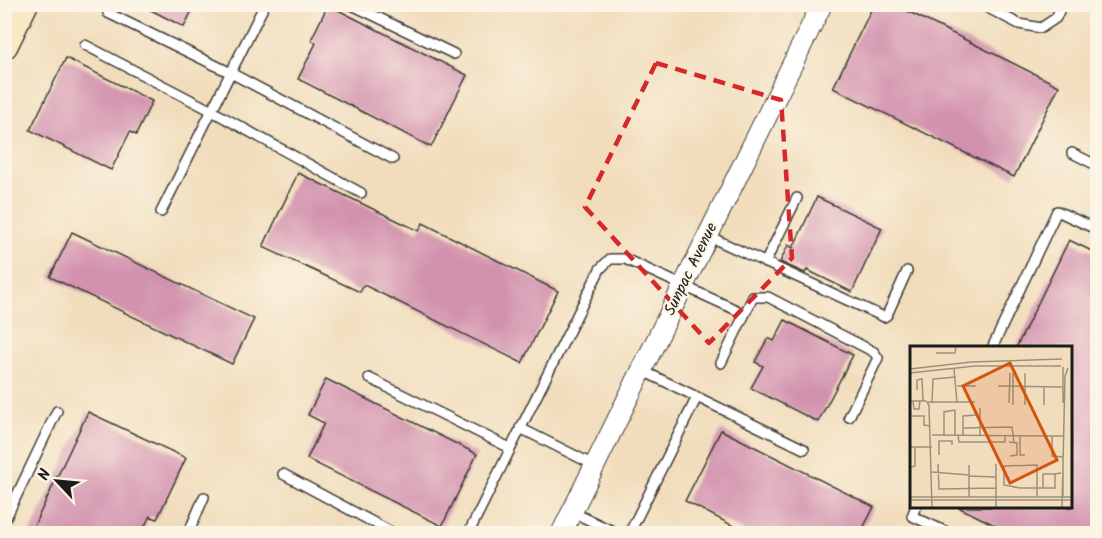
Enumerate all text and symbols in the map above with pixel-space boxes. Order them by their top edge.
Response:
street label: Sunpac Avenue [658,218,724,320]
inset map [910,346,1072,508]
north arrow [27,451,87,511]
text: N [31,465,58,485]

